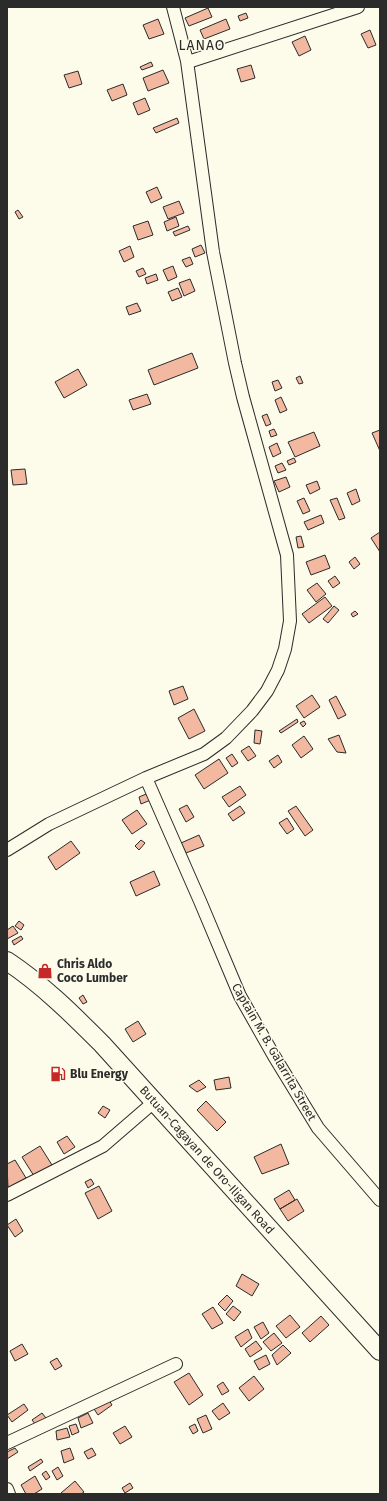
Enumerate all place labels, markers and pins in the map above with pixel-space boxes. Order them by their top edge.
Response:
place label: Chris Aldo Coco Lumber [57,957,128,985]
shop icon: Chris Aldo Coco Lumber [36,962,54,980]
fuel station icon: Blu Energy [49,1065,67,1083]
place label: Blu Energy [70,1067,129,1081]

